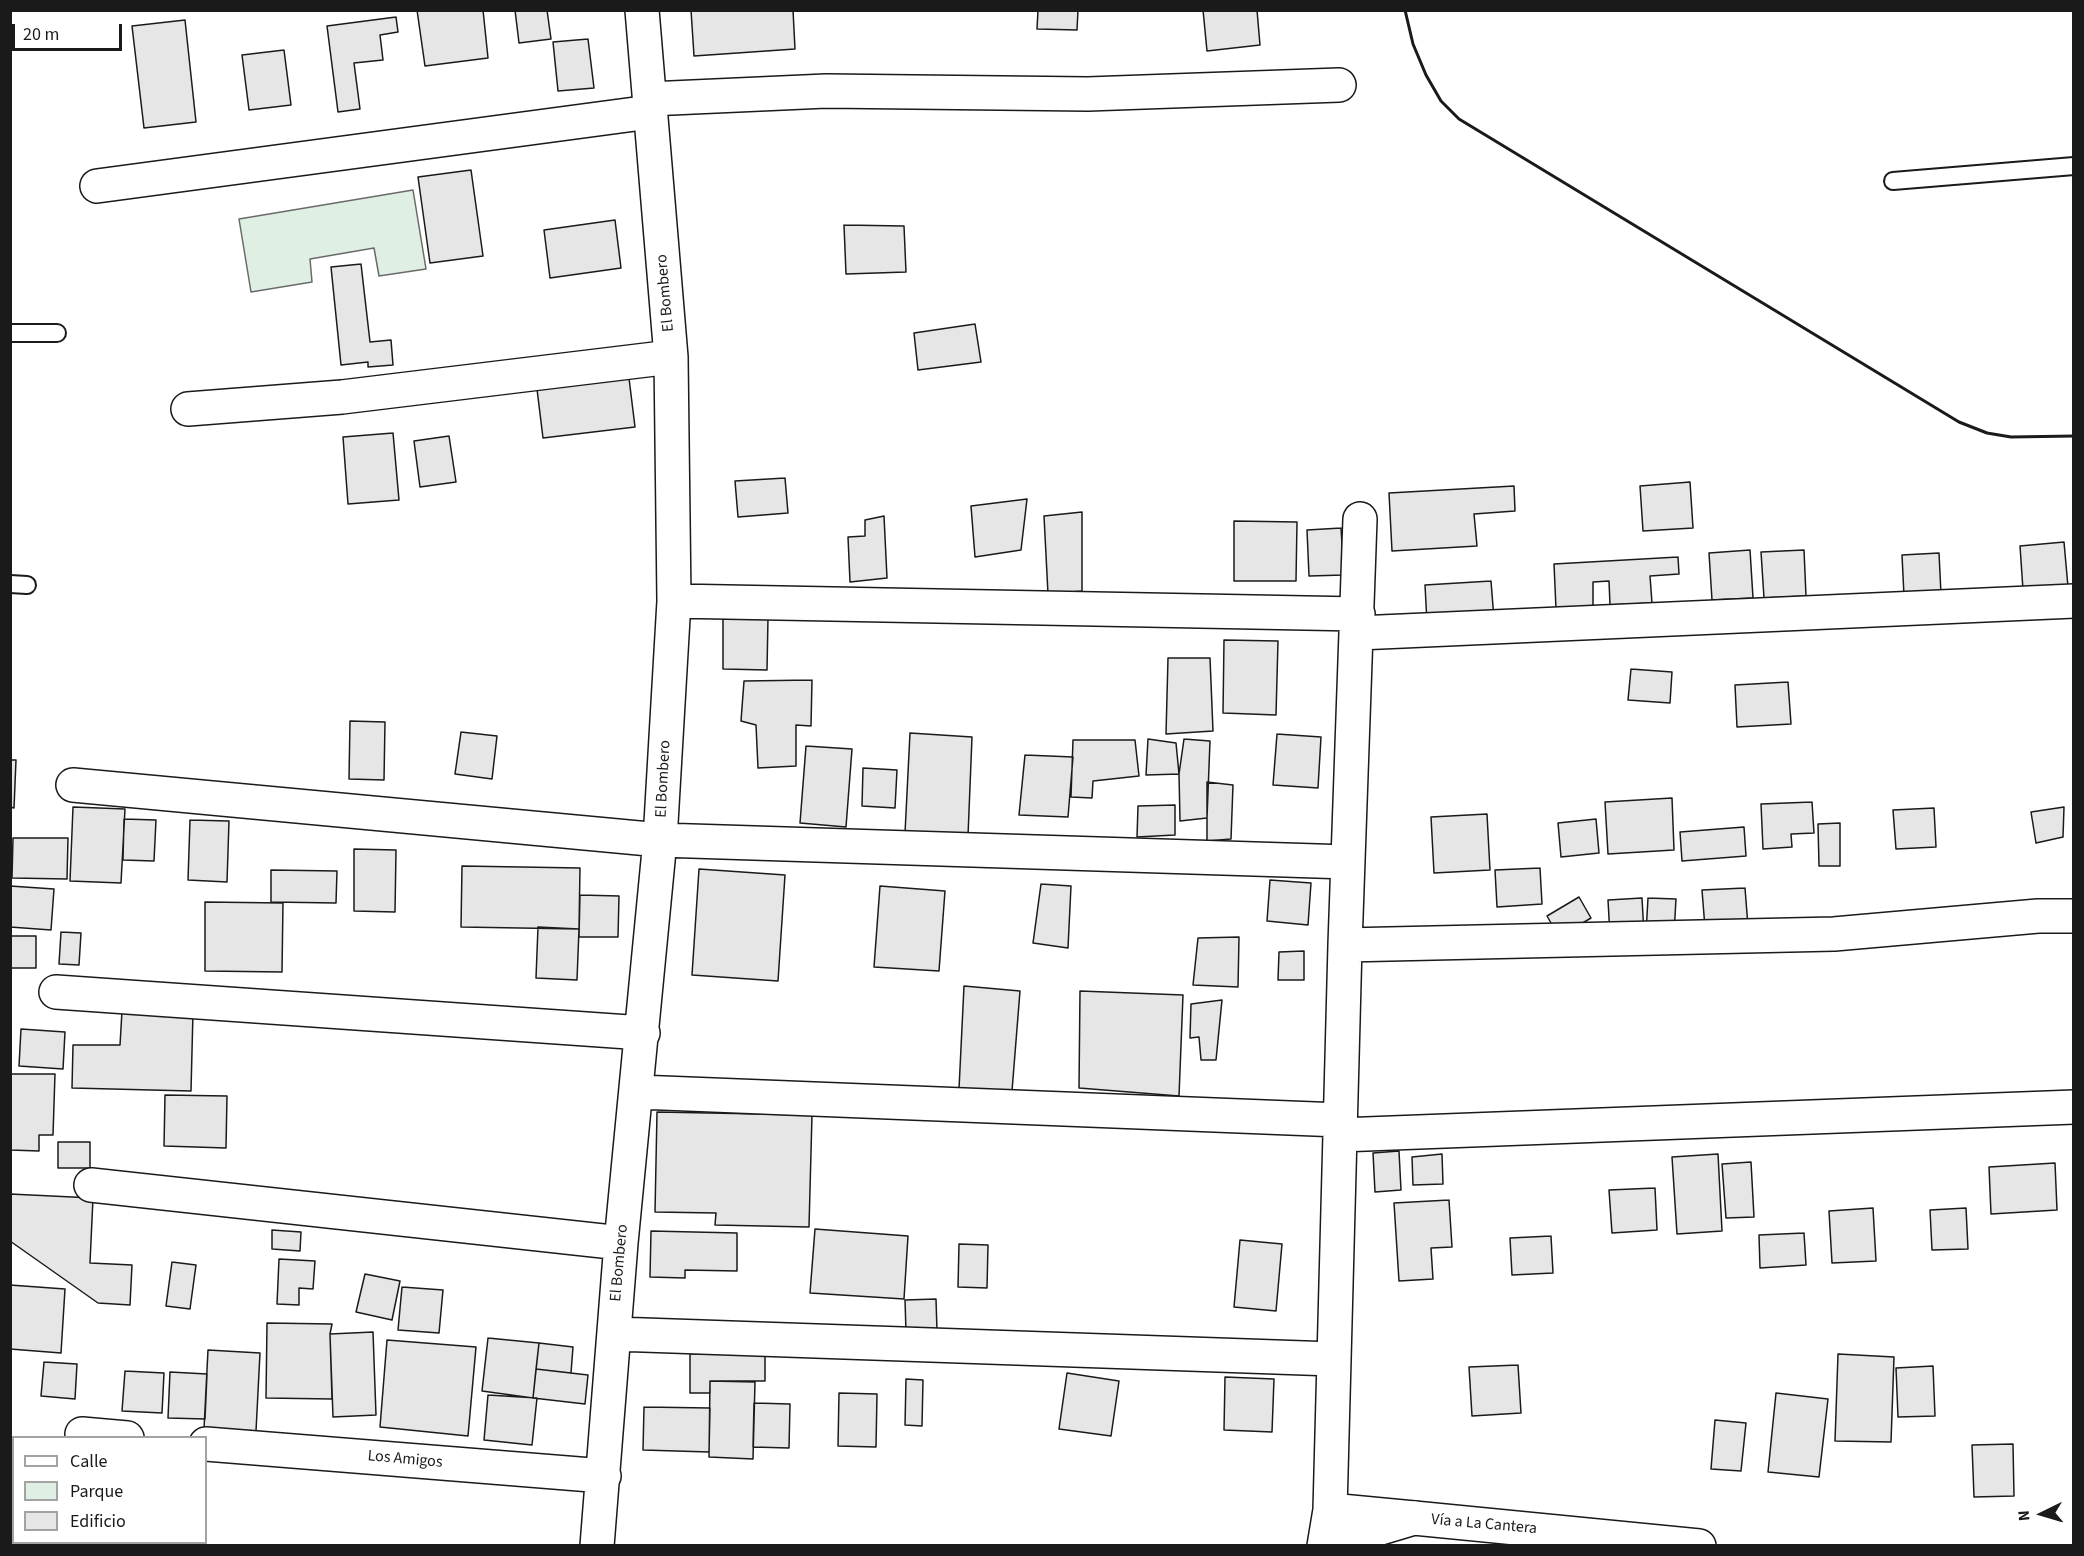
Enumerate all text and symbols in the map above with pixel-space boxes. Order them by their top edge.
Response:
scale bar [15,12,124,50]
text: 20 m [23,22,59,47]
street label: El Bombero [653,253,679,333]
street label: El Bombero [652,740,676,818]
street label: El Bombero [607,1223,633,1303]
legend [12,1436,207,1544]
street label: Los Amigos [367,1447,443,1473]
text: Calle [70,1449,107,1474]
text: Parque [70,1479,123,1504]
north arrow [2012,1484,2072,1544]
text: Edificio [70,1509,126,1534]
text: N [2013,1509,2035,1522]
street label: Vía a La Cantera [1430,1511,1538,1539]

